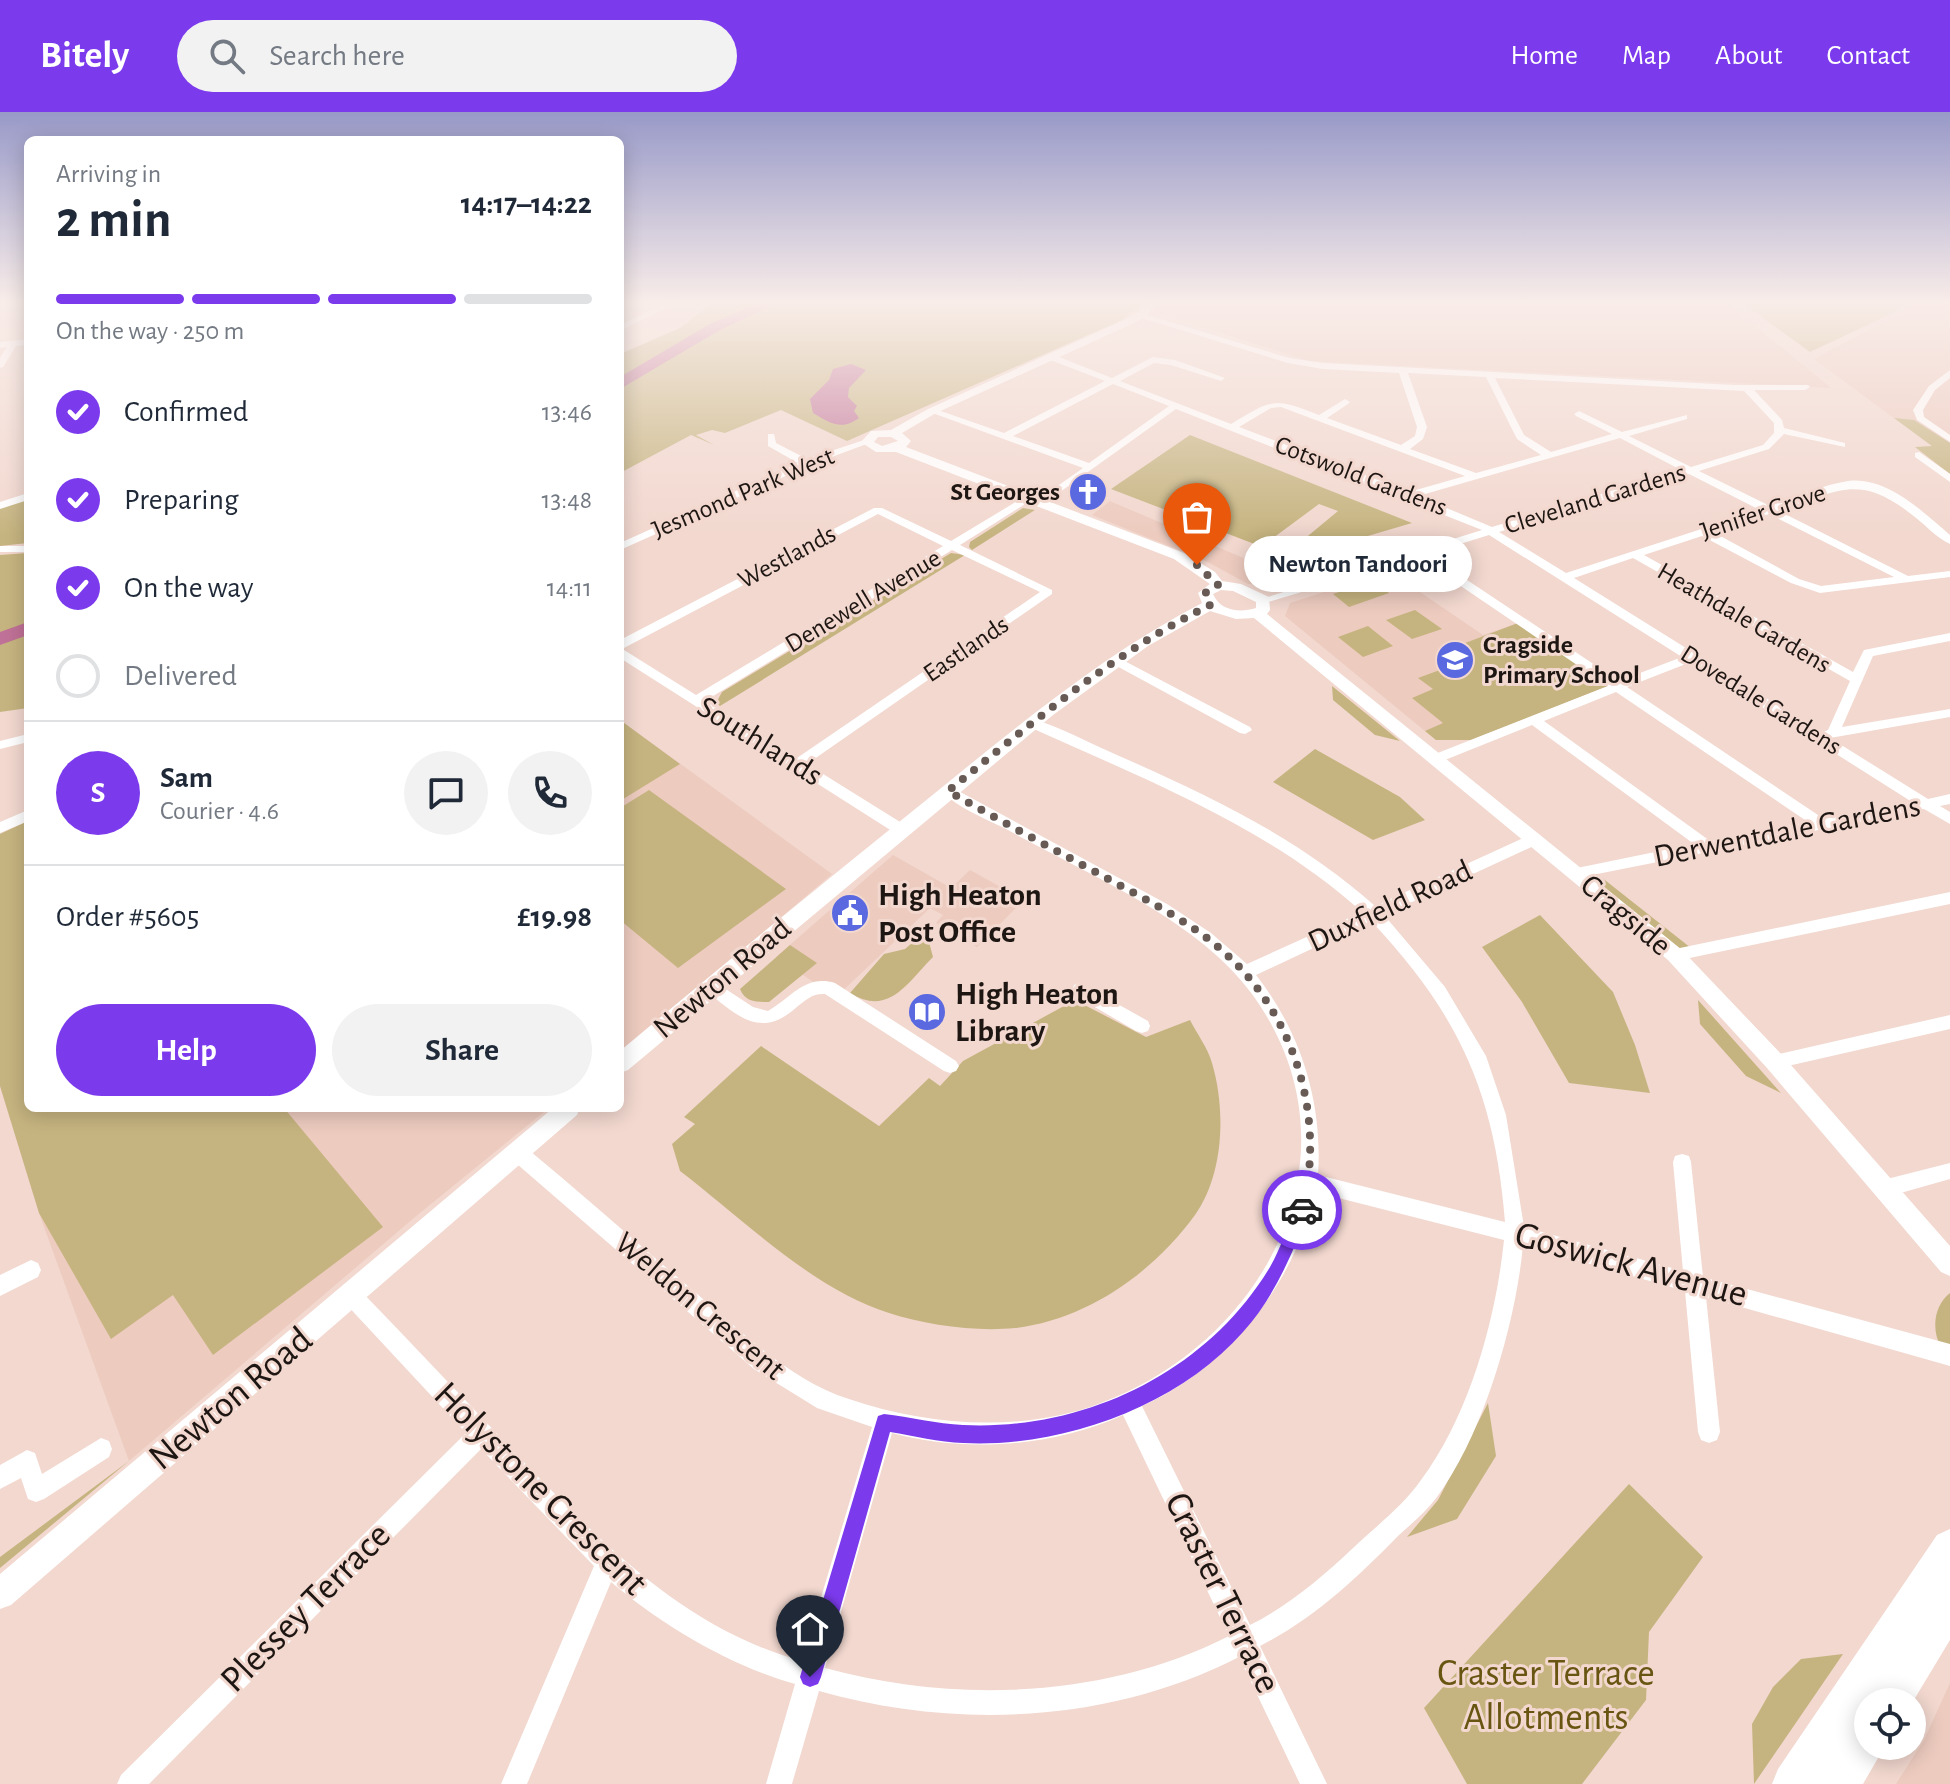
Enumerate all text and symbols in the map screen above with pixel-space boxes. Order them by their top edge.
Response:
search box [177,20,737,92]
icon: search [205,34,249,78]
text: Bitely [40,37,129,75]
text: Search here [269,41,405,71]
text: Home [1511,42,1578,70]
text: Map [1622,42,1671,70]
text: About [1715,42,1783,70]
text: Contact [1827,42,1910,70]
text: Arriving in [56,161,161,187]
text: 14:17–14:22 [461,189,592,219]
text: 2 min [56,194,171,246]
text: On the way · 250 m [56,318,244,344]
icon: check [56,390,100,434]
text: Confirmed [124,397,248,427]
text: 13:46 [542,399,592,425]
street label: Cotswold Gardens [1272,431,1450,521]
street label: Jesmond Park West [648,443,838,543]
street label: Cleveland Gardens [1501,459,1689,539]
church icon: St Georges [1067,471,1109,513]
icon: check [56,478,100,522]
place label: St Georges [950,479,1060,505]
street label: Jenifer Grove [1697,480,1829,544]
pin [1163,483,1231,565]
text: Preparing [124,485,239,515]
text: 13:48 [542,487,592,513]
icon: bag [1175,495,1219,539]
street label: Westlands [734,520,840,594]
callout: Newton Tandoori [1245,537,1473,593]
street label: Denewell Avenue [781,544,945,658]
text: Newton Tandoori [1268,551,1448,577]
street label: Heathdale Gardens [1653,558,1835,678]
icon: check [56,566,100,610]
text: On the way [124,573,253,603]
text: 14:11 [547,575,592,601]
street label: Eastlands [919,611,1013,687]
place label: Cragside Primary School [1483,632,1640,688]
school or university icon: Cragside Primary School [1434,639,1476,681]
street label: Dovedale Gardens [1676,640,1846,760]
text: Delivered [124,661,237,691]
street label: Southlands [692,690,828,792]
button: chat [404,751,488,835]
button: phone [508,751,592,835]
text: Sam [160,763,213,793]
text: S [91,778,105,808]
street label: Derwentdale Gardens [1651,789,1923,873]
text: Courier · 4.6 [160,798,279,824]
street label: Duxfield Road [1303,854,1477,958]
street label: Cragside [1575,868,1677,962]
place label: High Heaton Post Office [878,879,1042,948]
public building icon: High Heaton Post Office [829,892,871,934]
text: Order #5605 [56,902,199,932]
text: £19.98 [517,902,592,932]
street label: Newton Road [647,912,797,1044]
place label: High Heaton Library [955,978,1119,1047]
library icon: High Heaton Library [906,991,948,1033]
button: Help [56,1004,316,1096]
button: Share [332,1004,592,1096]
courier [1262,1170,1342,1250]
icon: car [1280,1188,1324,1232]
street label: Goswick Avenue [1511,1216,1751,1314]
street label: Weldon Crescent [609,1226,791,1386]
street label: Newton Road [142,1320,320,1478]
street label: Holystone Crescent [426,1375,654,1603]
street label: Craster Terrace [1157,1487,1287,1699]
street label: Plessey Terrace [214,1516,398,1700]
pin [776,1595,844,1677]
icon: home [788,1607,832,1651]
park label: Craster Terrace Allotments [1437,1655,1655,1737]
map controls [1854,1688,1926,1760]
button: locate [1854,1688,1926,1760]

